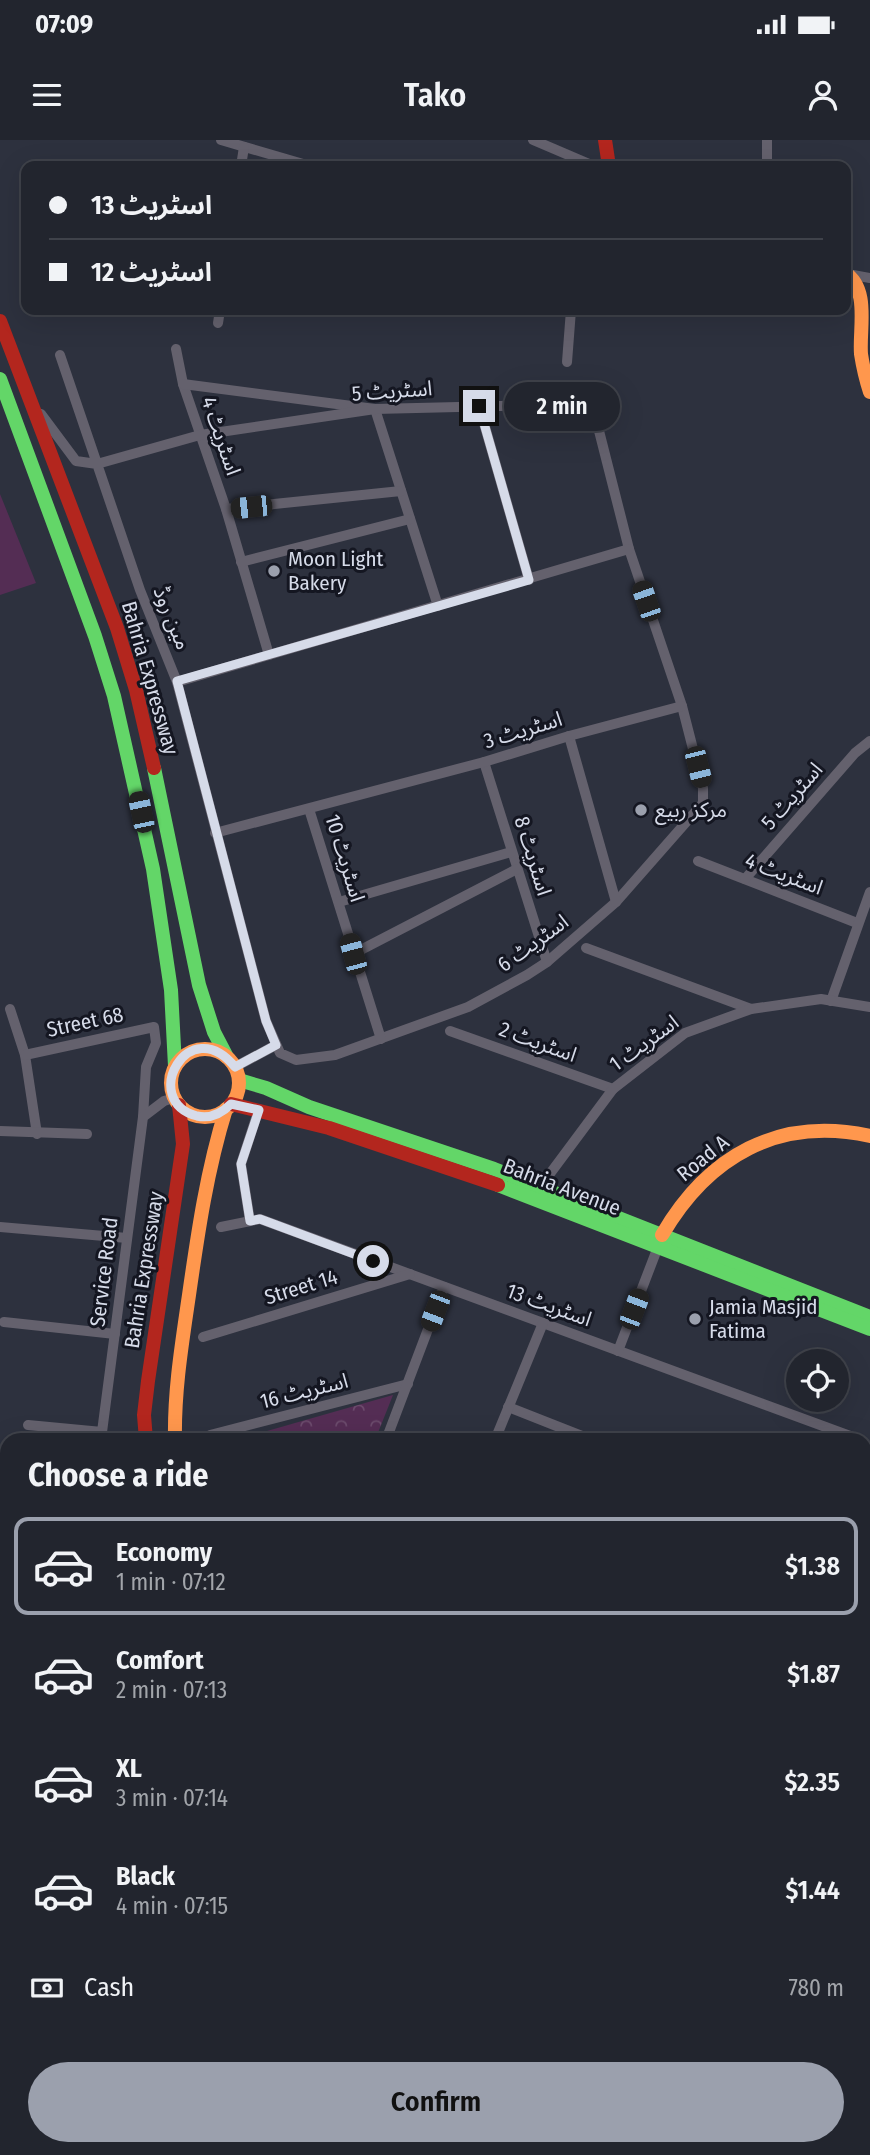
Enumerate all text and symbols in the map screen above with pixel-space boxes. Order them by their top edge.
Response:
text: 07:09 [35,9,93,40]
icon: menu [28,76,66,114]
text: Tako [404,76,466,114]
icon: person [804,76,842,114]
text: اسٹریٹ 13 [91,190,212,221]
text: اسٹریٹ 12 [91,257,212,288]
street label: اسٹریٹ 5 [351,375,433,407]
callout: 2 min [504,382,619,430]
route end [463,390,495,422]
text: 2 min [536,392,588,420]
street label: اسٹریٹ 4 [195,393,247,479]
car [230,494,273,520]
place label: Moon Light Bakery [288,546,384,596]
marker: Moon Light Bakery [266,563,282,579]
car [630,578,663,624]
street label: مین روڈ [148,582,196,654]
street label: Bahria Expressway [116,598,185,758]
street label: اسٹریٹ 3 [481,706,565,754]
car [683,744,714,790]
street label: اسٹریٹ 5 [756,757,828,835]
car [127,789,156,835]
place label: مرکز ربیع [655,797,727,825]
marker: مرکز ربیع [633,802,649,818]
street label: اسٹریٹ 10 [319,811,371,905]
street label: اسٹریٹ 8 [509,813,557,899]
street label: اسٹریٹ 4 [741,847,827,901]
street label: اسٹریٹ 6 [492,909,574,977]
car [338,931,369,977]
street label: Street 68 [44,1001,126,1043]
street label: اسٹریٹ 1 [604,1009,684,1077]
street label: اسٹریٹ 2 [496,1016,580,1068]
street label: Road A [672,1129,734,1187]
street label: Bahria Avenue [500,1153,624,1221]
street label: Bahria Expressway [119,1189,169,1350]
street label: Service Road [84,1216,124,1328]
route start [357,1245,389,1277]
street label: Street 14 [261,1264,341,1310]
street label: اسٹریٹ 13 [503,1278,595,1332]
car [617,1286,652,1332]
car [418,1288,453,1334]
place label: Jamia Masjid Fatima [709,1294,818,1344]
marker: Jamia Masjid Fatima [687,1311,703,1327]
map controls [786,1349,849,1412]
button: locate [786,1349,849,1412]
street label: اسٹریٹ 16 [257,1368,351,1414]
text: Choose a ride [28,1456,209,1494]
icon: car [32,1535,95,1598]
text: Economy [116,1537,212,1568]
text: $1.38 [785,1551,840,1582]
text: 1 min · 07:12 [116,1568,226,1596]
icon: car [32,1643,95,1706]
text: Comfort [116,1645,204,1676]
text: $1.87 [787,1659,840,1690]
text: 2 min · 07:13 [116,1676,227,1704]
icon: car [32,1751,95,1814]
text: XL [116,1753,142,1784]
text: $2.35 [784,1767,840,1798]
text: 3 min · 07:14 [116,1784,228,1812]
icon: car [32,1859,95,1922]
text: Black [116,1861,175,1892]
text: $1.44 [786,1875,840,1906]
text: 4 min · 07:15 [116,1892,228,1920]
icon: cash [28,1969,66,2007]
text: Cash [84,1972,134,2003]
text: 780 m [789,1974,844,2002]
button: Confirm [28,2062,844,2142]

